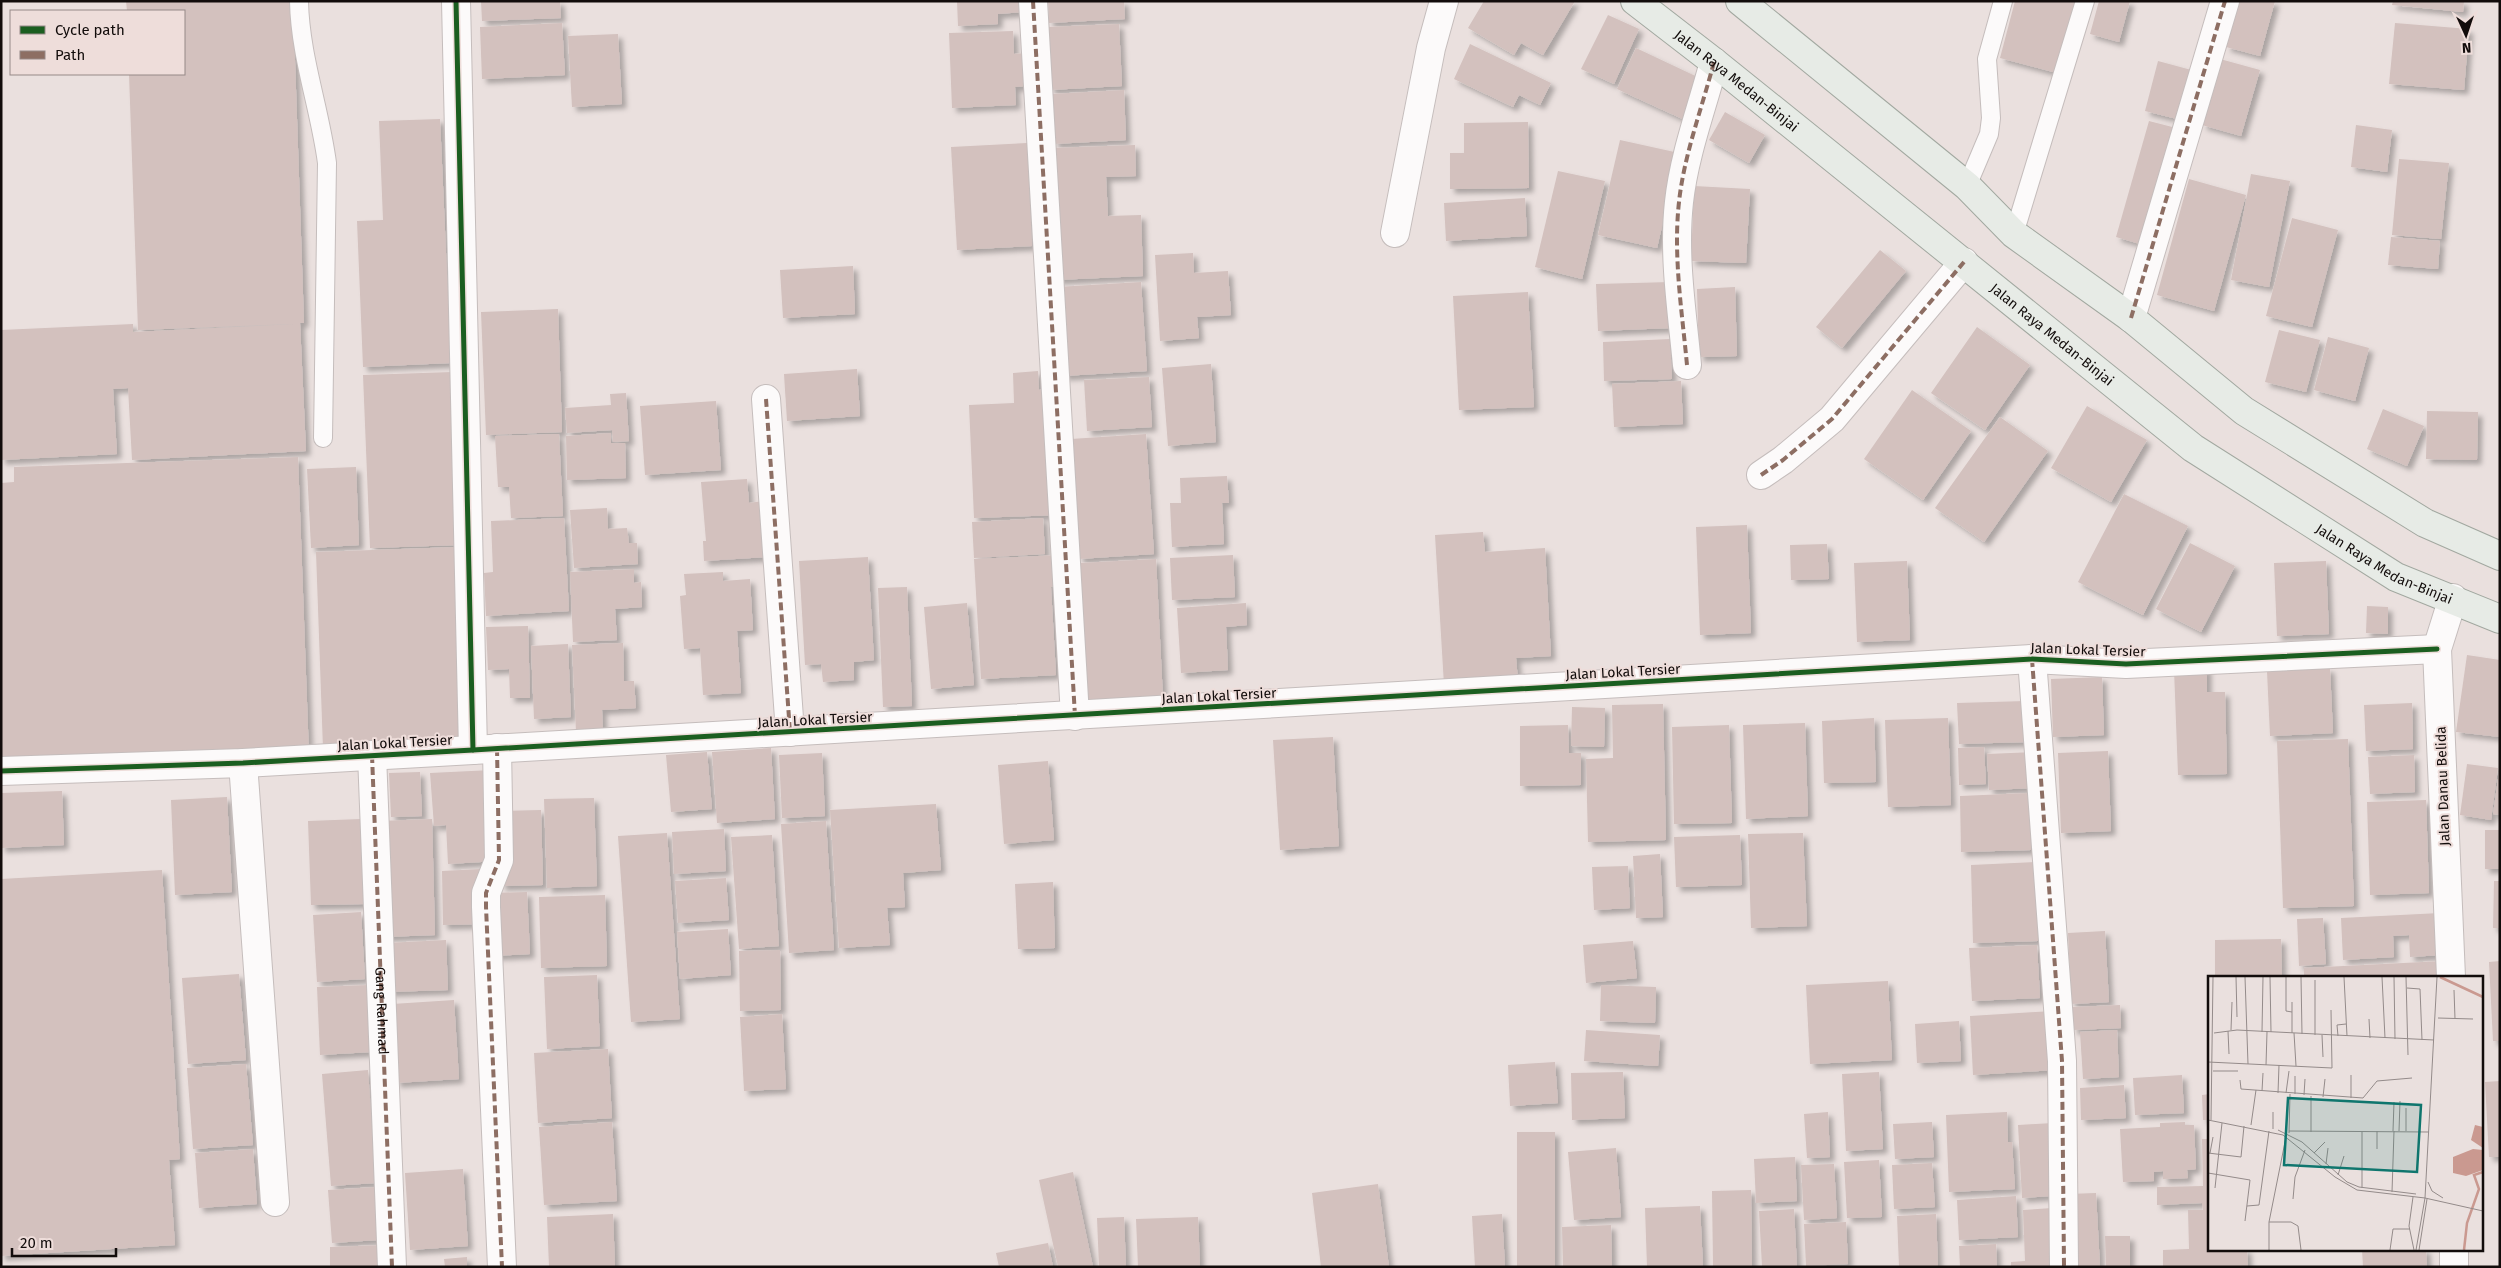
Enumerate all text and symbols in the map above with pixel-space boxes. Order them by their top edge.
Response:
legend [10,10,185,75]
north arrow [2441,10,2491,60]
text: Cycle path [55,21,125,39]
street label: Jalan Raya Medan-Binjai [1671,26,1802,135]
text: N [2462,39,2472,56]
text: Path [55,46,85,64]
street label: Jalan Raya Medan-Binjai [1987,280,2117,389]
street label: Jalan Raya Medan-Binjai [2313,520,2455,607]
street label: Jalan Lokal Tersier [2030,639,2146,661]
street label: Jalan Lokal Tersier [1565,660,1682,684]
street label: Jalan Lokal Tersier [1161,684,1278,708]
street label: Jalan Lokal Tersier [757,708,874,732]
street label: Jalan Danau Belida [2432,726,2454,846]
street label: Jalan Lokal Tersier [337,731,454,755]
street label: Gang Rahmad [372,967,392,1055]
inset map [2208,976,2484,1250]
scale bar [12,1226,116,1258]
text: 20 m [20,1234,53,1252]

